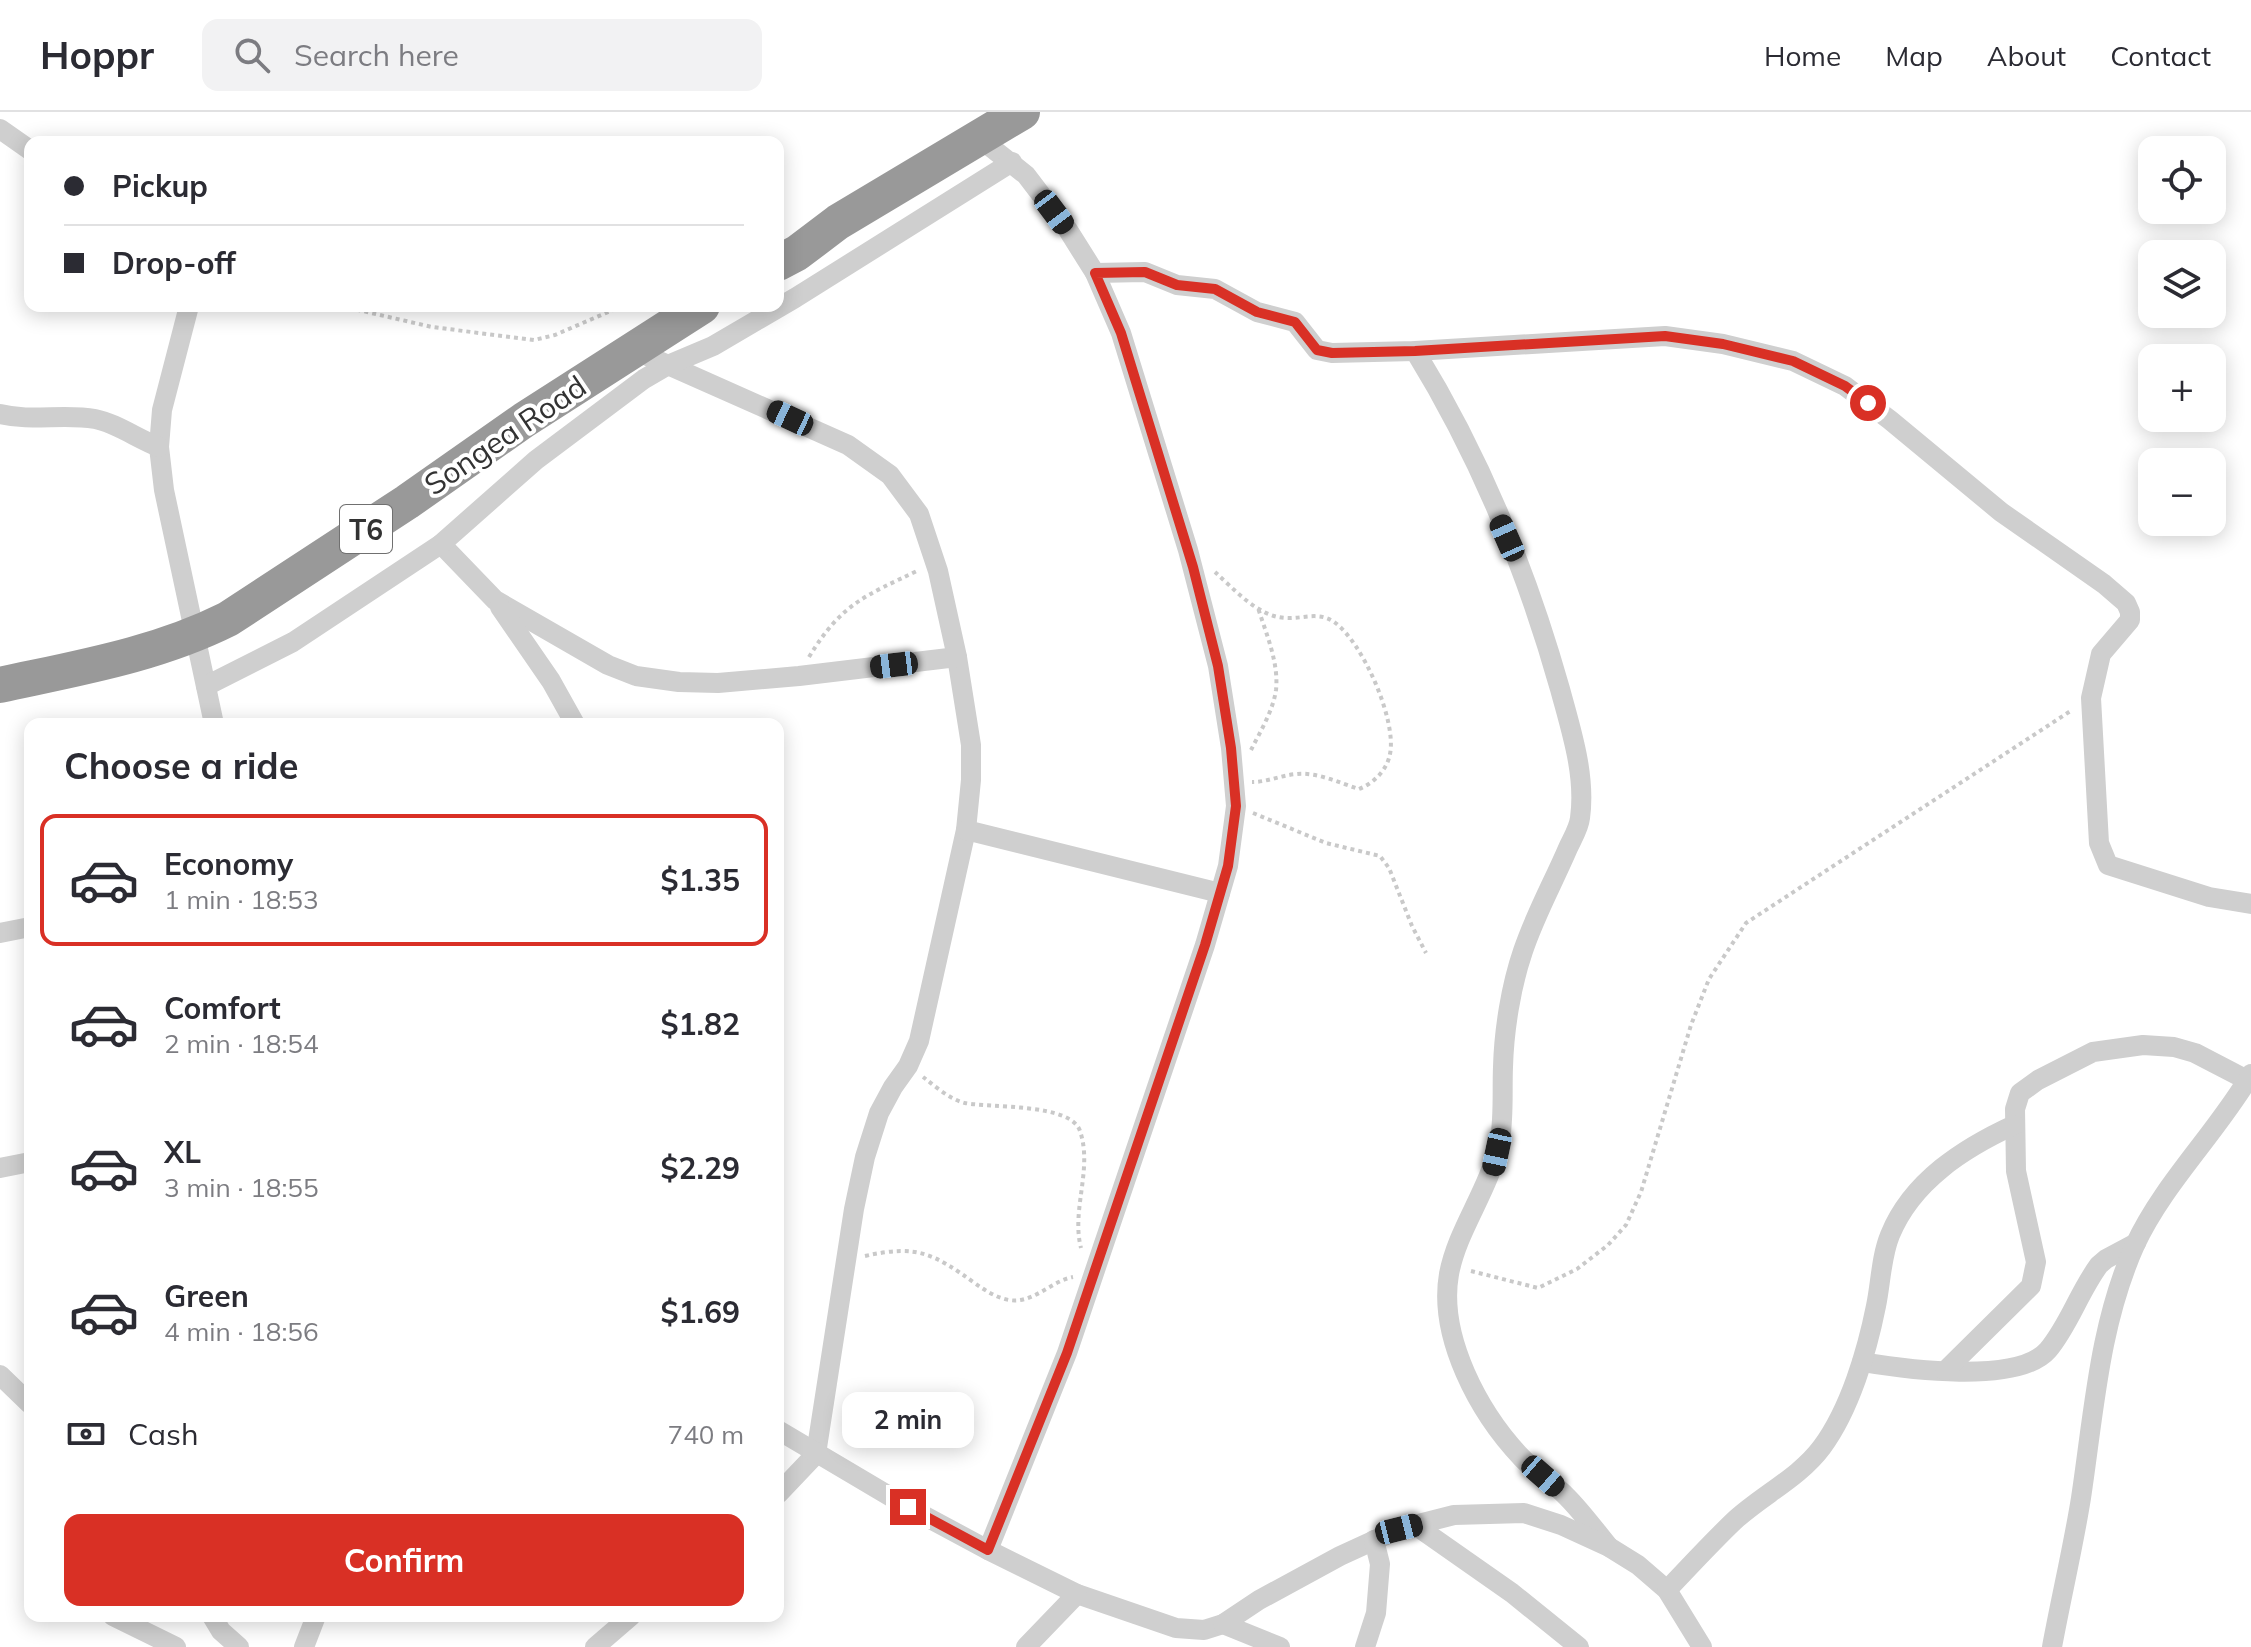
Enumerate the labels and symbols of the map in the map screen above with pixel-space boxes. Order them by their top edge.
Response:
car [1030,186,1078,238]
street label: Songea Road [417,367,593,503]
route start [1850,385,1886,421]
car [763,397,817,439]
road number: T6 [340,505,392,553]
car [1486,511,1528,565]
car [869,650,919,680]
car [1480,1126,1514,1178]
callout: 2 min [842,1391,974,1447]
car [1517,1451,1569,1501]
route end [890,1489,926,1525]
car [1373,1512,1425,1546]

